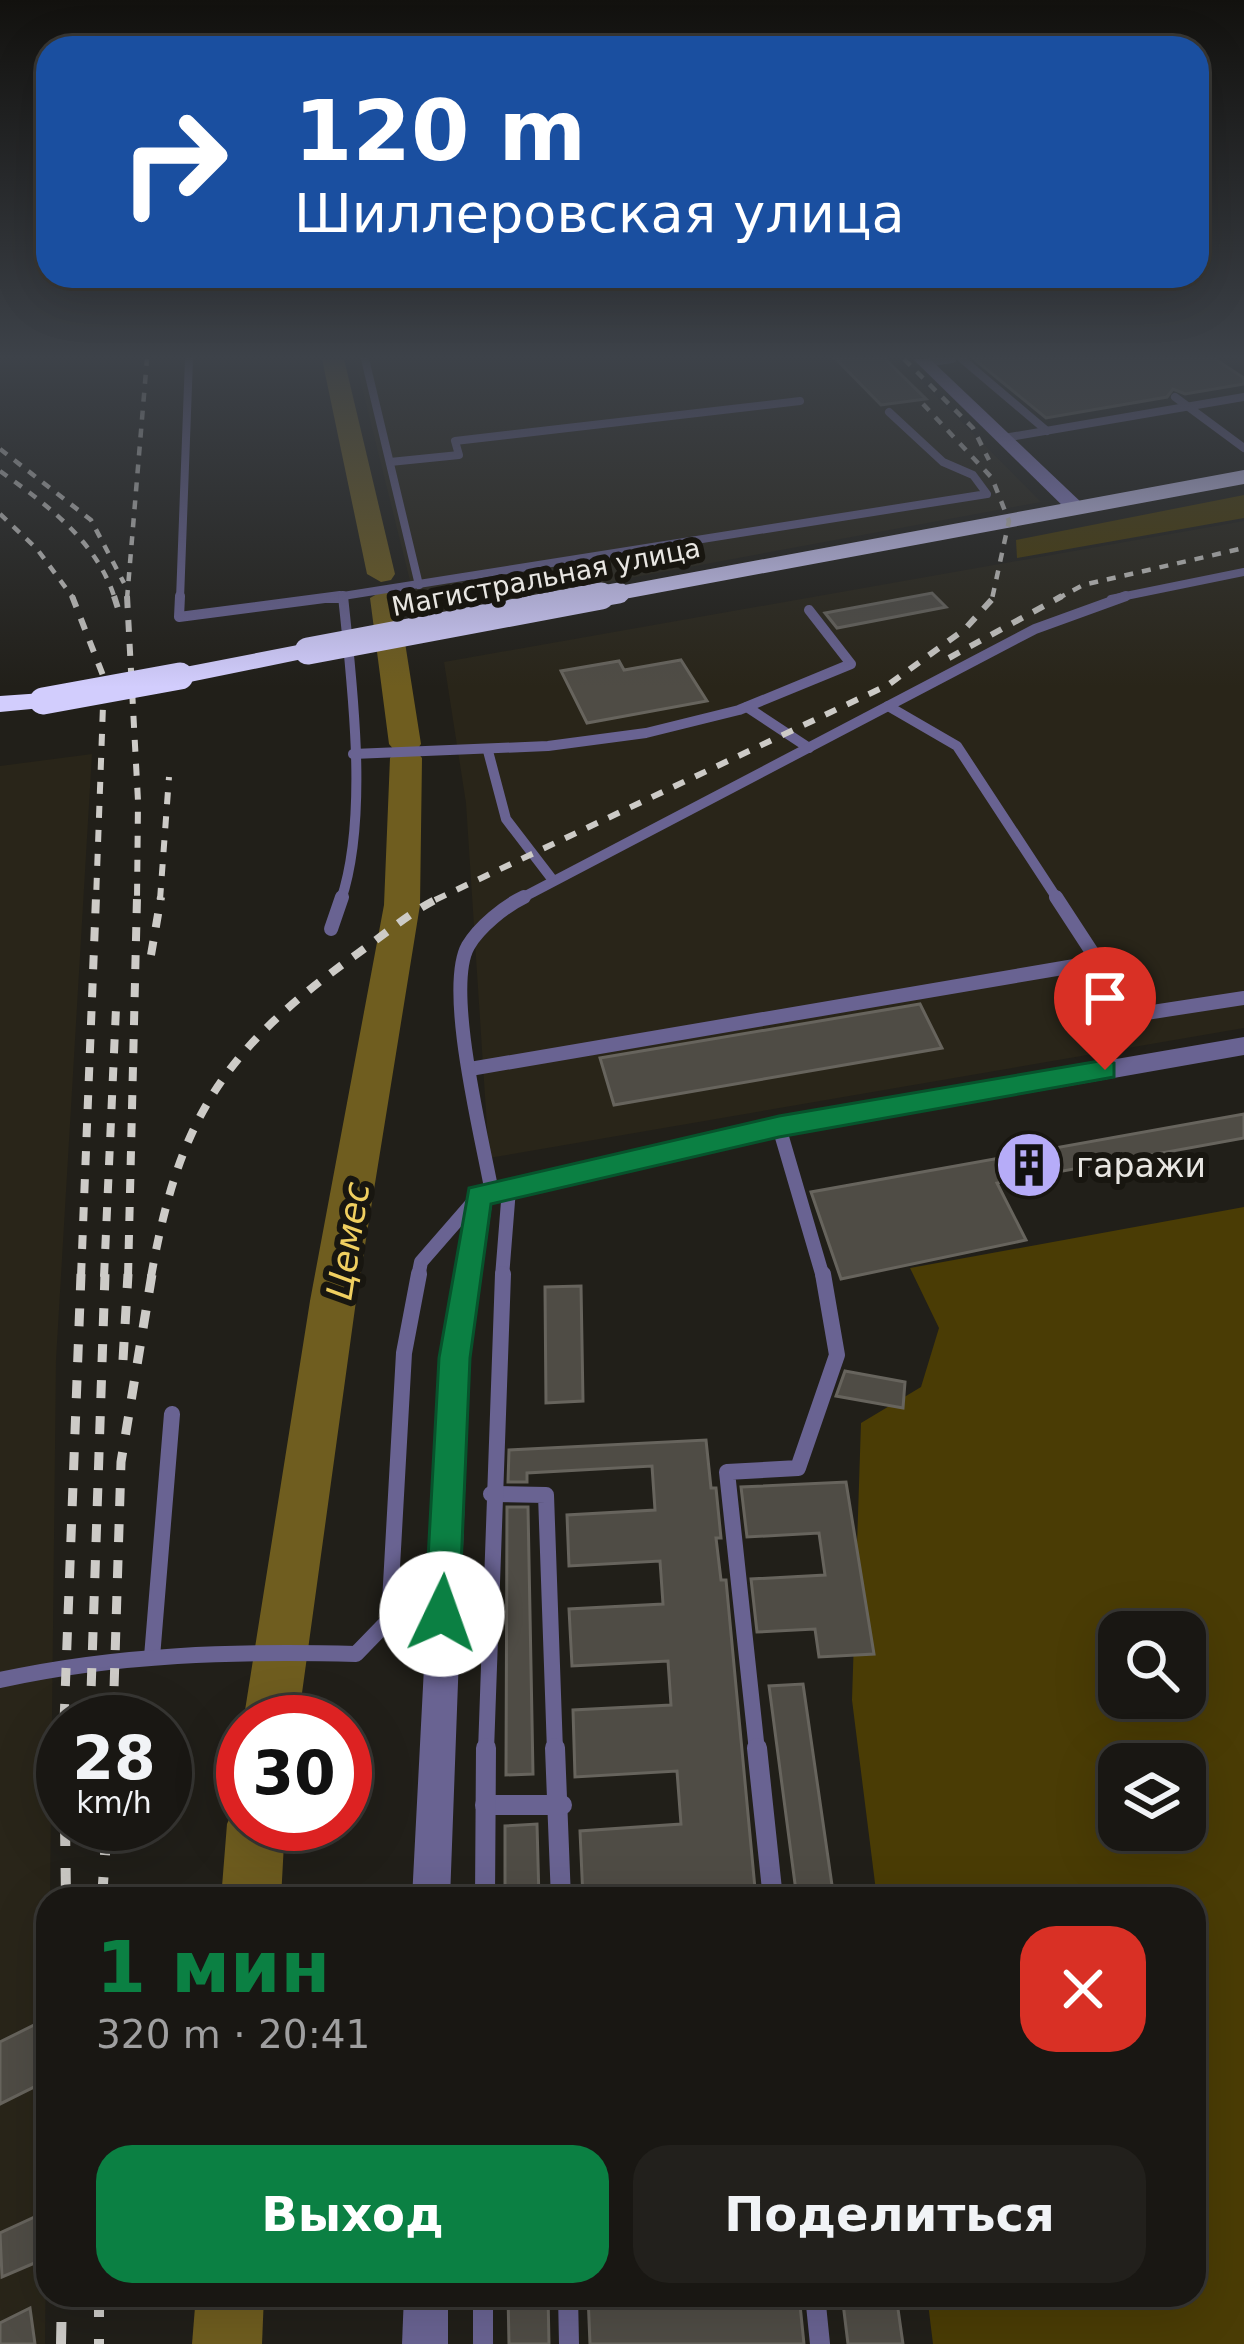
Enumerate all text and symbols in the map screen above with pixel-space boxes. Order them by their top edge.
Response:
text: 120 m [294,82,586,180]
icon: right [96,84,252,240]
text: Шиллеровская улица [294,182,905,245]
street label: Магистральная улица [389,532,703,622]
pin [1054,947,1156,1070]
icon: arrive [1072,965,1138,1031]
building icon: гаражи [994,1130,1064,1200]
place label: гаражи [1076,1146,1206,1185]
water label: Цемес [318,1179,378,1303]
position arrow [379,1551,505,1677]
map controls [1098,1611,1206,1851]
button: search [1098,1611,1206,1719]
speed limit sign: 30 [216,1695,372,1851]
text: 28 [72,1723,156,1793]
button: layers [1098,1743,1206,1851]
text: km/h [76,1785,152,1820]
text: 1 мин [96,1925,330,2009]
button: close [1020,1926,1146,2052]
text: 320 m · 20:41 [96,2012,370,2057]
button: Выход [96,2145,609,2283]
button: Поделиться [633,2145,1146,2283]

